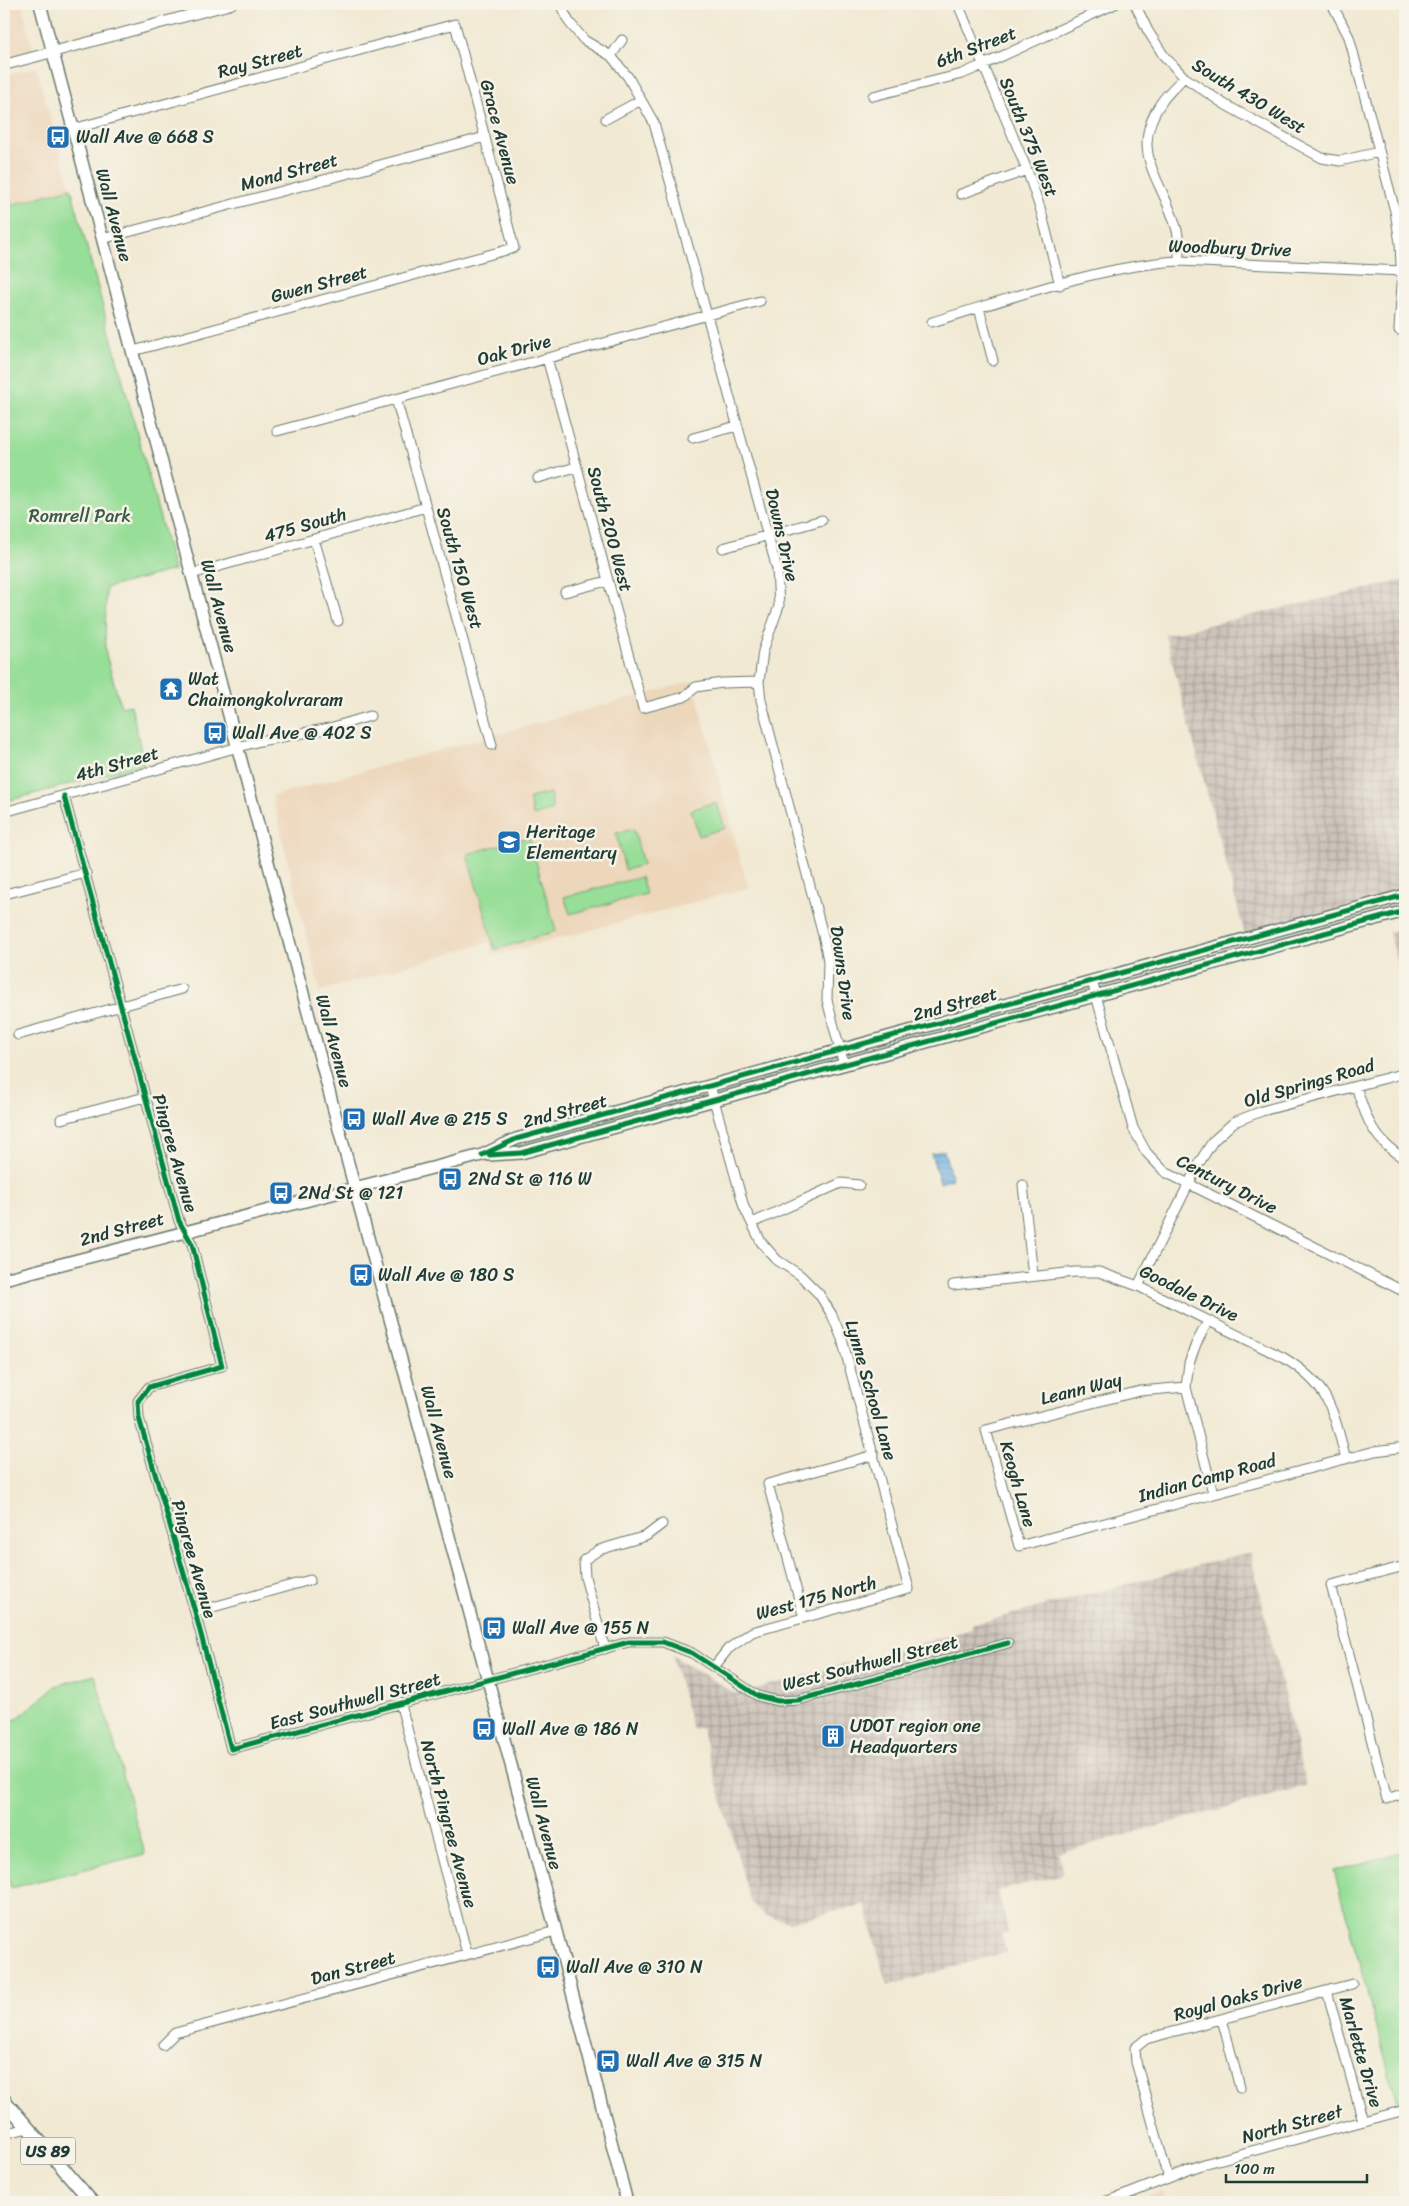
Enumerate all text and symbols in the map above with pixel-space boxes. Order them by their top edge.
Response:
street label: 6th Street [931,17,1021,77]
street label: Ray Street [214,34,306,88]
street label: South 430 West [1186,49,1312,143]
street label: South 375 West [990,72,1068,202]
street label: Grace Avenue [471,76,529,188]
place label: Wall Ave @ 668 S [76,121,214,153]
bus stop icon: Wall Ave @ 668 S [45,124,71,150]
street label: Mond Street [237,144,342,200]
street label: Wall Avenue [86,165,142,265]
street label: Woodbury Drive [1168,230,1292,266]
street label: Gwen Street [267,256,371,312]
street label: Oak Drive [474,325,555,375]
street label: South 200 West [578,462,642,596]
street label: Downs Drive [756,485,808,585]
street label: 475 South [260,498,350,552]
park label: Romrell Park [29,500,131,532]
street label: South 150 West [427,503,493,633]
street label: Wall Avenue [191,556,247,656]
place label: Wat Chaimongkolvraram [188,663,343,716]
temple icon: Wat Chaimongkolvraram [158,676,184,702]
place label: Wall Ave @ 402 S [232,717,371,749]
bus stop icon: Wall Ave @ 402 S [202,720,228,746]
street label: 4th Street [71,737,163,791]
place label: Heritage Elementary [526,816,618,869]
school or university icon: Heritage Elementary [496,829,522,855]
street label: Downs Drive [821,924,865,1022]
street label: 2nd Street [909,977,1001,1031]
street label: Wall Avenue [306,991,362,1091]
street label: Old Springs Road [1240,1049,1379,1117]
street label: 2nd Street [519,1084,611,1138]
street label: Pingree Avenue [143,1090,207,1216]
place label: Wall Ave @ 215 S [372,1103,508,1135]
bus stop icon: Wall Ave @ 215 S [341,1106,367,1132]
street label: Century Drive [1171,1145,1283,1223]
place label: 2Nd St @ 116 W [468,1163,593,1195]
bus stop icon: 2Nd St @ 116 W [437,1166,463,1192]
place label: 2Nd St @ 121 [298,1177,403,1209]
bus stop icon: 2Nd St @ 121 [268,1180,294,1206]
street label: 2nd Street [76,1202,168,1256]
street label: Goodale Drive [1134,1255,1244,1331]
place label: Wall Ave @ 180 S [378,1259,514,1291]
bus stop icon: Wall Ave @ 180 S [348,1262,374,1288]
street label: Lynne School Lane [836,1316,906,1464]
street label: Leann Way [1037,1363,1126,1415]
street label: Wall Avenue [411,1382,467,1482]
street label: Keogh Lane [990,1437,1046,1531]
street label: Indian Camp Road [1133,1444,1281,1512]
street label: Pingree Avenue [162,1496,226,1622]
street label: West 175 North [752,1567,880,1629]
place label: Wall Ave @ 155 N [512,1612,650,1644]
bus stop icon: Wall Ave @ 155 N [481,1615,507,1641]
street label: West Southwell Street [779,1626,961,1700]
street label: East Southwell Street [266,1663,444,1739]
place label: UDOT region one Headquarters [850,1710,981,1763]
place label: Wall Ave @ 186 N [502,1713,639,1745]
bus stop icon: Wall Ave @ 186 N [471,1716,497,1742]
building icon: UDOT region one Headquarters [820,1723,846,1749]
street label: North Pingree Avenue [411,1736,487,1912]
street label: Wall Avenue [516,1773,572,1873]
street label: Dan Street [307,1941,399,1995]
place label: Wall Ave @ 310 N [566,1951,703,1983]
bus stop icon: Wall Ave @ 310 N [535,1954,561,1980]
street label: Royal Oaks Drive [1170,1965,1306,2031]
street label: Marlette Drive [1330,1993,1392,2111]
place label: Wall Ave @ 315 N [626,2045,763,2077]
bus stop icon: Wall Ave @ 315 N [595,2048,621,2074]
street label: North Street [1238,2095,1347,2153]
road number: US 89 [20,2138,76,2164]
scale bar [1226,2151,1368,2183]
text: 100 m [1234,2156,1275,2182]

